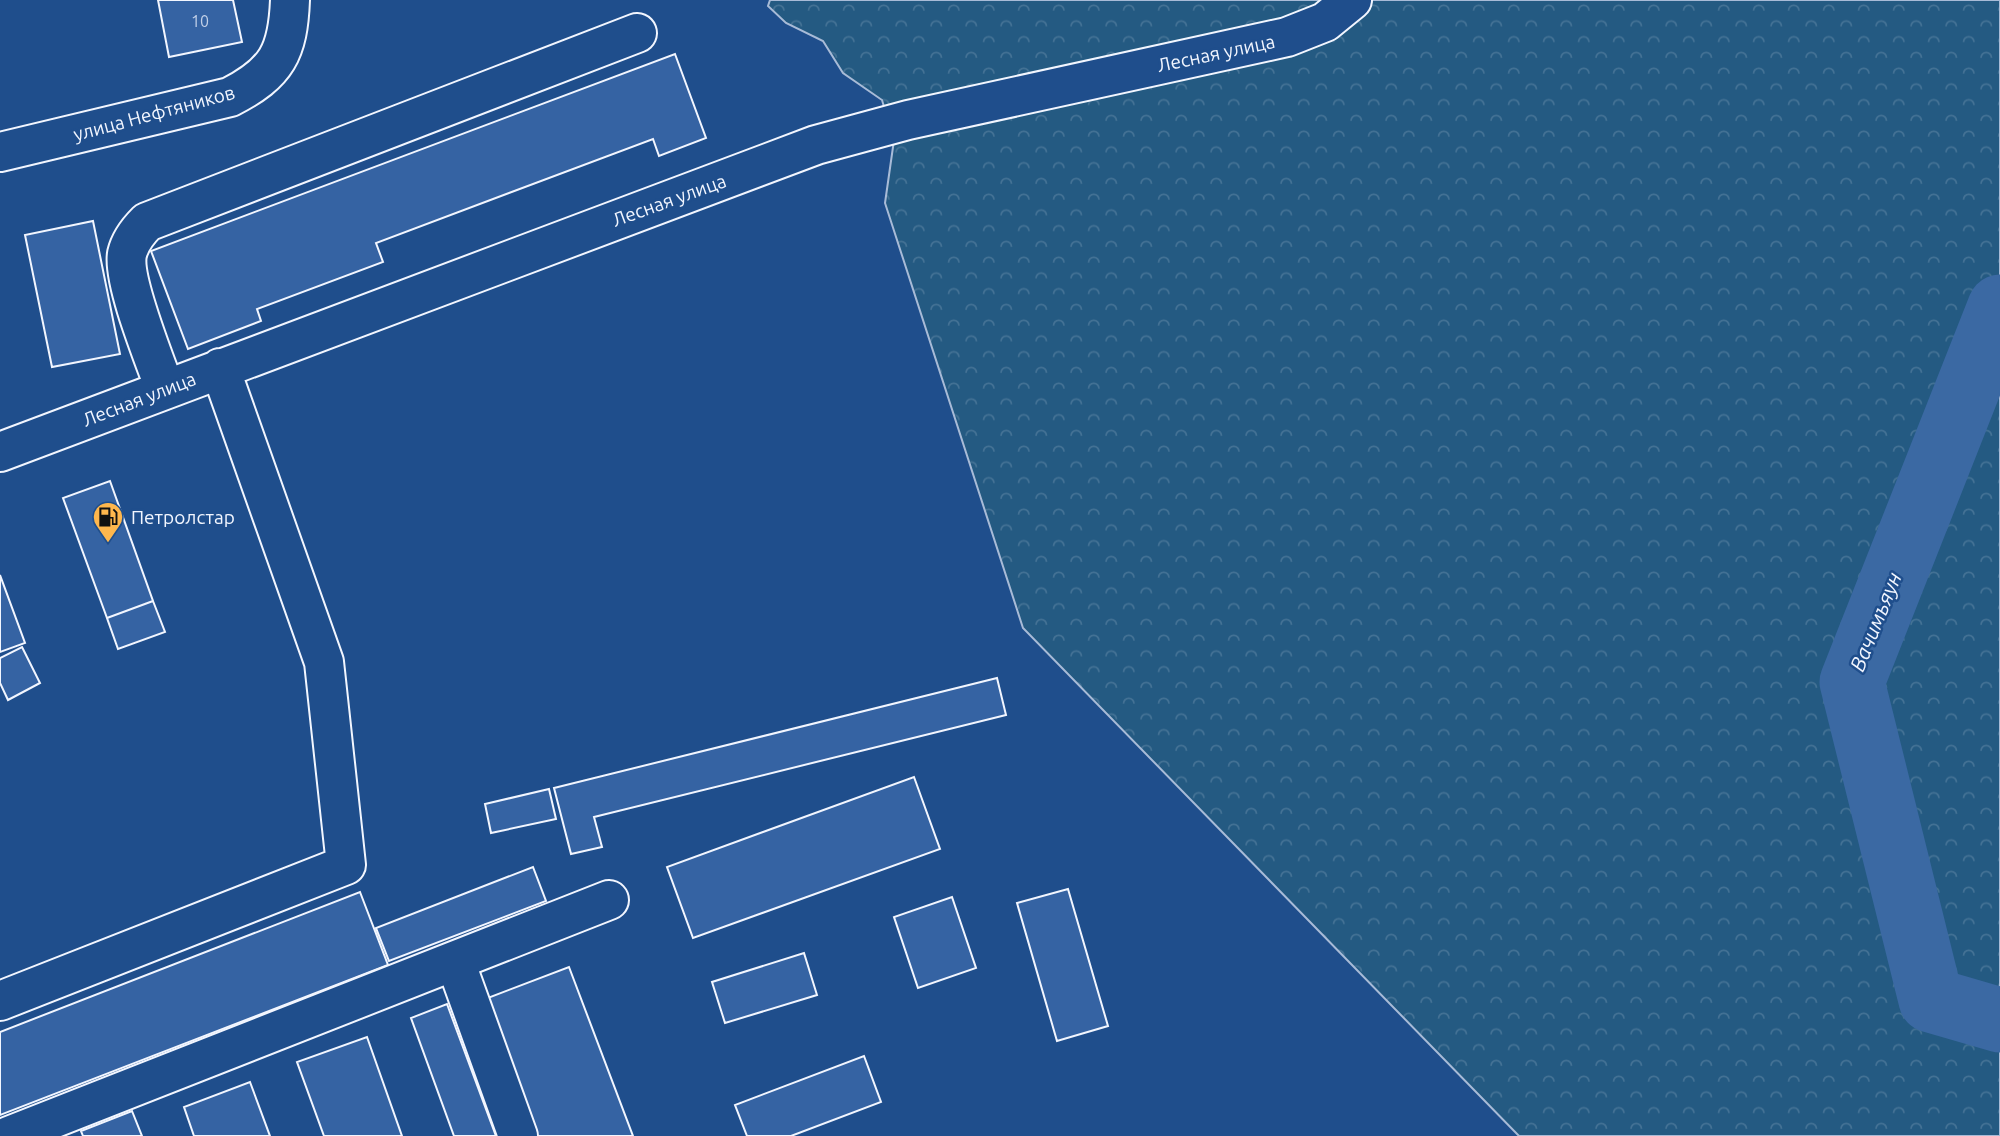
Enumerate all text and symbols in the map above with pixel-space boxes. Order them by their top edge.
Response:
house number: 10 [191,12,209,30]
street label: Лесная улица [1155,30,1277,76]
street label: улица Нефтяников [71,81,237,145]
street label: Лесная улица [609,169,729,231]
street label: Лесная улица [79,367,199,431]
fuel station icon: Петролстар [91,500,125,544]
place label: Петролстар [131,506,235,528]
water label: Вачимъяун [1844,568,1906,675]

